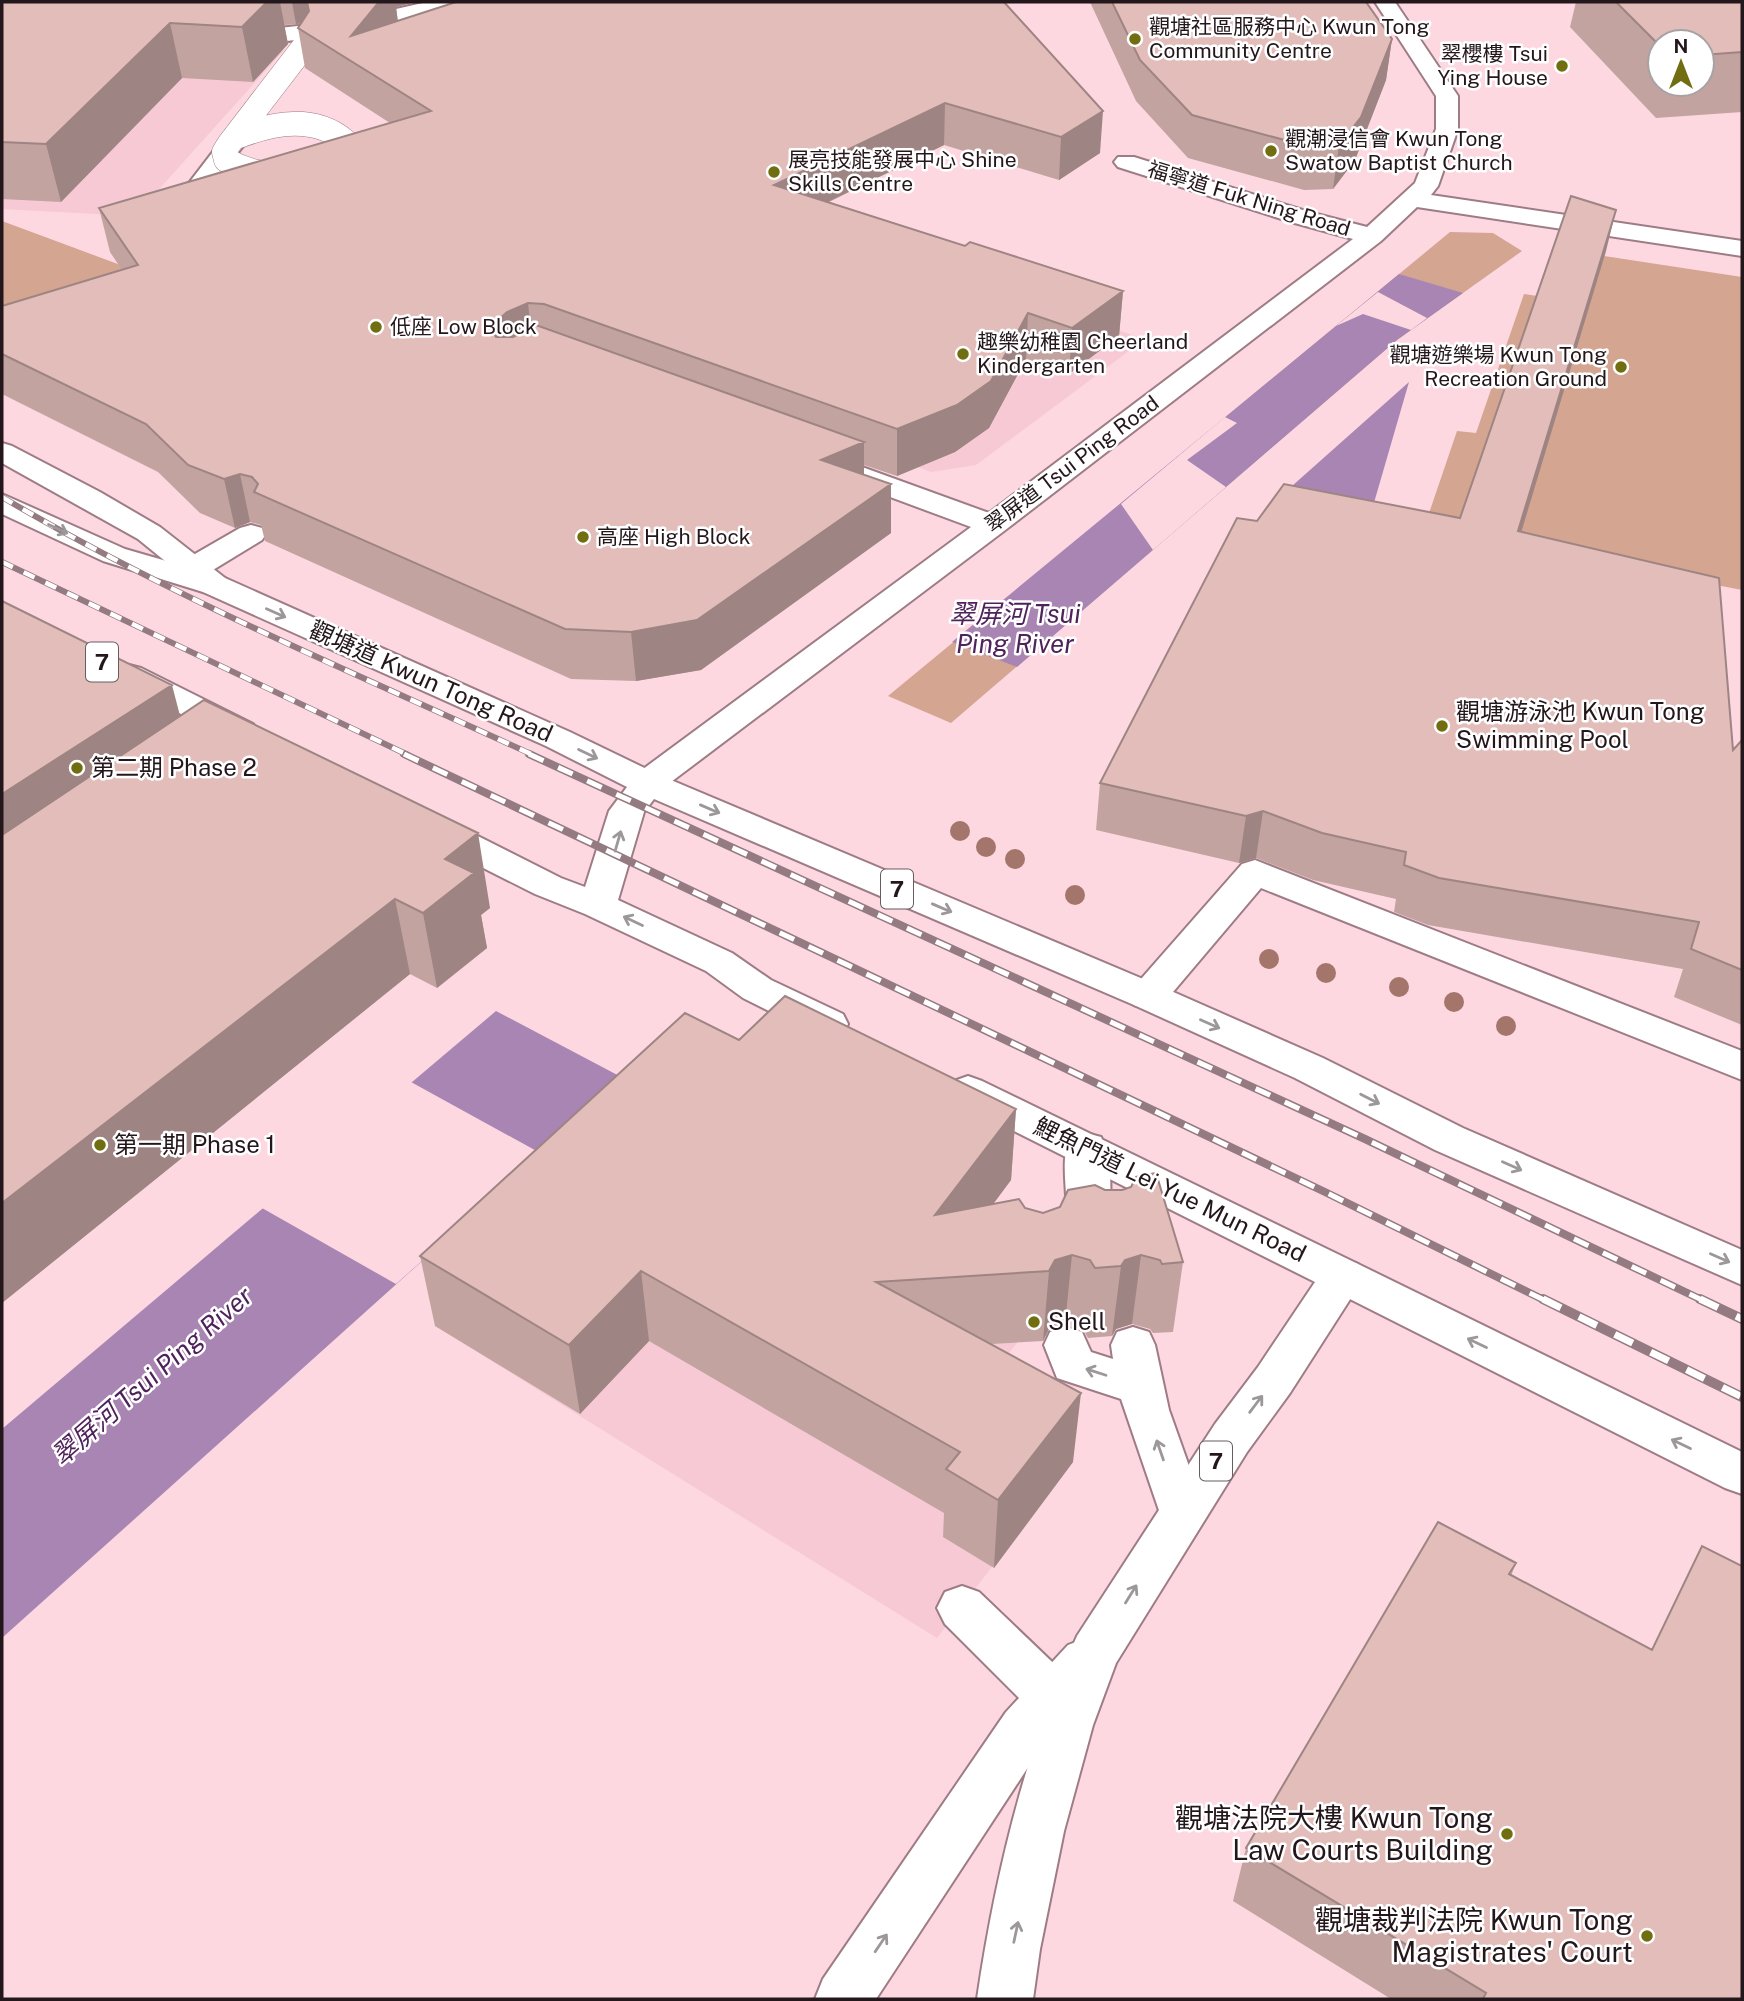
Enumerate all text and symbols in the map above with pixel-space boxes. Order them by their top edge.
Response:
place label: 觀塘社區服務中心 Kwun Tong Community Centre [1149,14,1430,63]
north arrow [1646,28,1716,98]
marker: 觀塘社區服務中心 Kwun Tong Community Centre [1127,31,1143,47]
text: N [1674,35,1688,57]
place label: 翠櫻樓 Tsui Ying House [1438,41,1548,90]
marker: 翠櫻樓 Tsui Ying House [1554,58,1570,74]
place label: 觀潮浸信會 Kwun Tong Swatow Baptist Church [1285,126,1513,175]
marker: 觀潮浸信會 Kwun Tong Swatow Baptist Church [1263,143,1279,159]
place label: 展亮技能發展中心 Shine Skills Centre [788,147,1017,196]
street label: 福寧道 Fuk Ning Road [1145,156,1354,241]
marker: 展亮技能發展中心 Shine Skills Centre [766,164,782,180]
place label: 低座 Low Block [390,314,537,339]
marker: 低座 Low Block [368,319,384,335]
place label: 趣樂幼稚園 Cheerland Kindergarten [977,329,1188,378]
place label: 觀塘遊樂場 Kwun Tong Recreation Ground [1389,342,1607,391]
marker: 趣樂幼稚園 Cheerland Kindergarten [955,346,971,362]
marker: 觀塘遊樂場 Kwun Tong Recreation Ground [1613,359,1629,375]
street label: 翠屏道 Tsui Ping Road [980,390,1164,537]
one-way arrow [47,523,68,536]
place label: 高座 High Block [597,524,751,549]
marker: 高座 High Block [575,529,591,545]
water label: 翠屏河 Tsui Ping River [949,598,1081,659]
one-way arrow [265,607,286,620]
street label: 觀塘道 Kwun Tong Road [305,615,557,747]
road number: 7 [86,642,118,682]
place label: 觀塘游泳池 Kwun Tong Swimming Pool [1456,697,1705,753]
marker: 觀塘游泳池 Kwun Tong Swimming Pool [1434,718,1450,734]
one-way arrow [577,747,598,761]
place label: 第二期 Phase 2 [91,753,257,781]
marker: 第二期 Phase 2 [69,760,85,776]
one-way arrow [699,803,720,816]
one-way arrow [612,830,625,853]
road number: 7 [881,870,913,908]
one-way arrow [930,902,952,915]
one-way arrow [623,914,644,927]
one-way arrow [1199,1018,1220,1031]
one-way arrow [1359,1092,1380,1106]
street label: 鯉魚門道 Lei Yue Mun Road [1030,1111,1311,1267]
place label: 第一期 Phase 1 [114,1130,275,1158]
marker: 第一期 Phase 1 [92,1137,108,1153]
one-way arrow [1501,1160,1522,1173]
one-way arrow [1709,1252,1730,1265]
water label: 翠屏河 Tsui Ping River [45,1280,258,1471]
place label: Shell [1048,1307,1106,1335]
marker: Shell [1026,1314,1042,1330]
one-way arrow [1467,1335,1488,1349]
one-way arrow [1086,1365,1108,1377]
one-way arrow [1249,1395,1263,1414]
one-way arrow [1671,1437,1692,1451]
one-way arrow [1153,1440,1165,1462]
road number: 7 [1200,1442,1232,1480]
one-way arrow [1125,1585,1139,1605]
place label: 觀塘法院大樓 Kwun Tong Law Courts Building [1175,1801,1493,1866]
marker: 觀塘法院大樓 Kwun Tong Law Courts Building [1499,1826,1515,1842]
place label: 觀塘裁判法院 Kwun Tong Magistrates' Court [1315,1903,1633,1968]
one-way arrow [1009,1921,1023,1944]
marker: 觀塘裁判法院 Kwun Tong Magistrates' Court [1639,1928,1655,1944]
one-way arrow [874,1933,888,1953]

